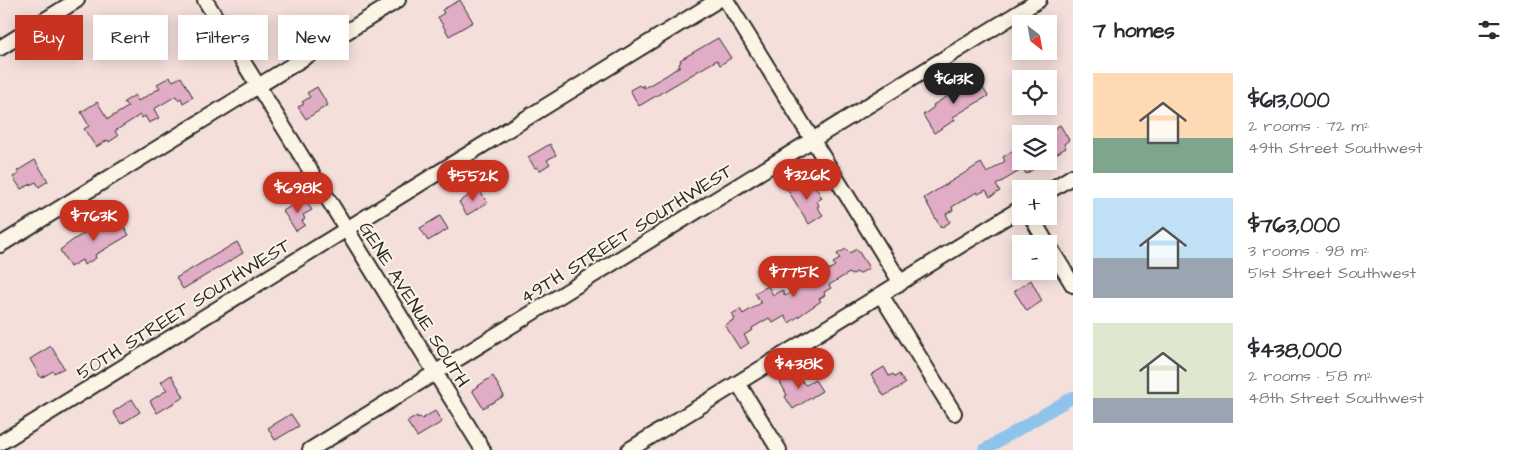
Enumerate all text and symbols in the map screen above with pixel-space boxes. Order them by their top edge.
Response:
chip: Buy [15,15,83,60]
chip: Rent [93,15,168,60]
chip: Filters [178,15,268,60]
chip: New [278,15,349,60]
north arrow [1012,15,1058,60]
map controls [1012,15,1057,280]
text: 7 homes [1093,16,1175,45]
icon: filters [1475,16,1503,44]
pin: $613K [919,62,989,105]
text: $613K [935,68,973,90]
button: locate [1012,70,1057,115]
text: $613,000 [1248,86,1330,115]
icon: home [1133,93,1193,153]
text: 2 rooms · 72 m² [1248,115,1370,137]
button: layers [1012,125,1057,170]
text: 49th Street Southwest [1248,137,1422,159]
street label: 49TH STREET SOUTHWEST [515,157,739,311]
pin: $326K [772,158,842,201]
pin: $552K [438,160,508,202]
text: $326K [784,164,830,186]
text: $552K [448,165,498,187]
pin: $698K [263,172,333,214]
text: $698K [274,177,322,199]
button: + [1012,180,1057,225]
pin: $763K [59,200,129,242]
text: $763K [71,205,117,227]
text: $763,000 [1248,211,1340,240]
street label: GENE AVENUE SOUTH [352,217,476,393]
icon: home [1133,218,1193,278]
street label: 50TH STREET SOUTHWEST [71,232,296,386]
button: − [1012,235,1057,280]
text: 3 rooms · 98 m² [1248,240,1369,262]
pin: $775K [759,256,829,298]
text: $775K [769,261,819,283]
text: 51st Street Southwest [1248,262,1416,284]
text: $438,000 [1248,336,1342,365]
icon: home [1133,343,1193,403]
pin: $438K [764,348,834,390]
text: $438K [775,353,823,375]
text: 2 rooms · 58 m² [1248,365,1373,387]
text: 48th Street Southwest [1248,387,1424,409]

